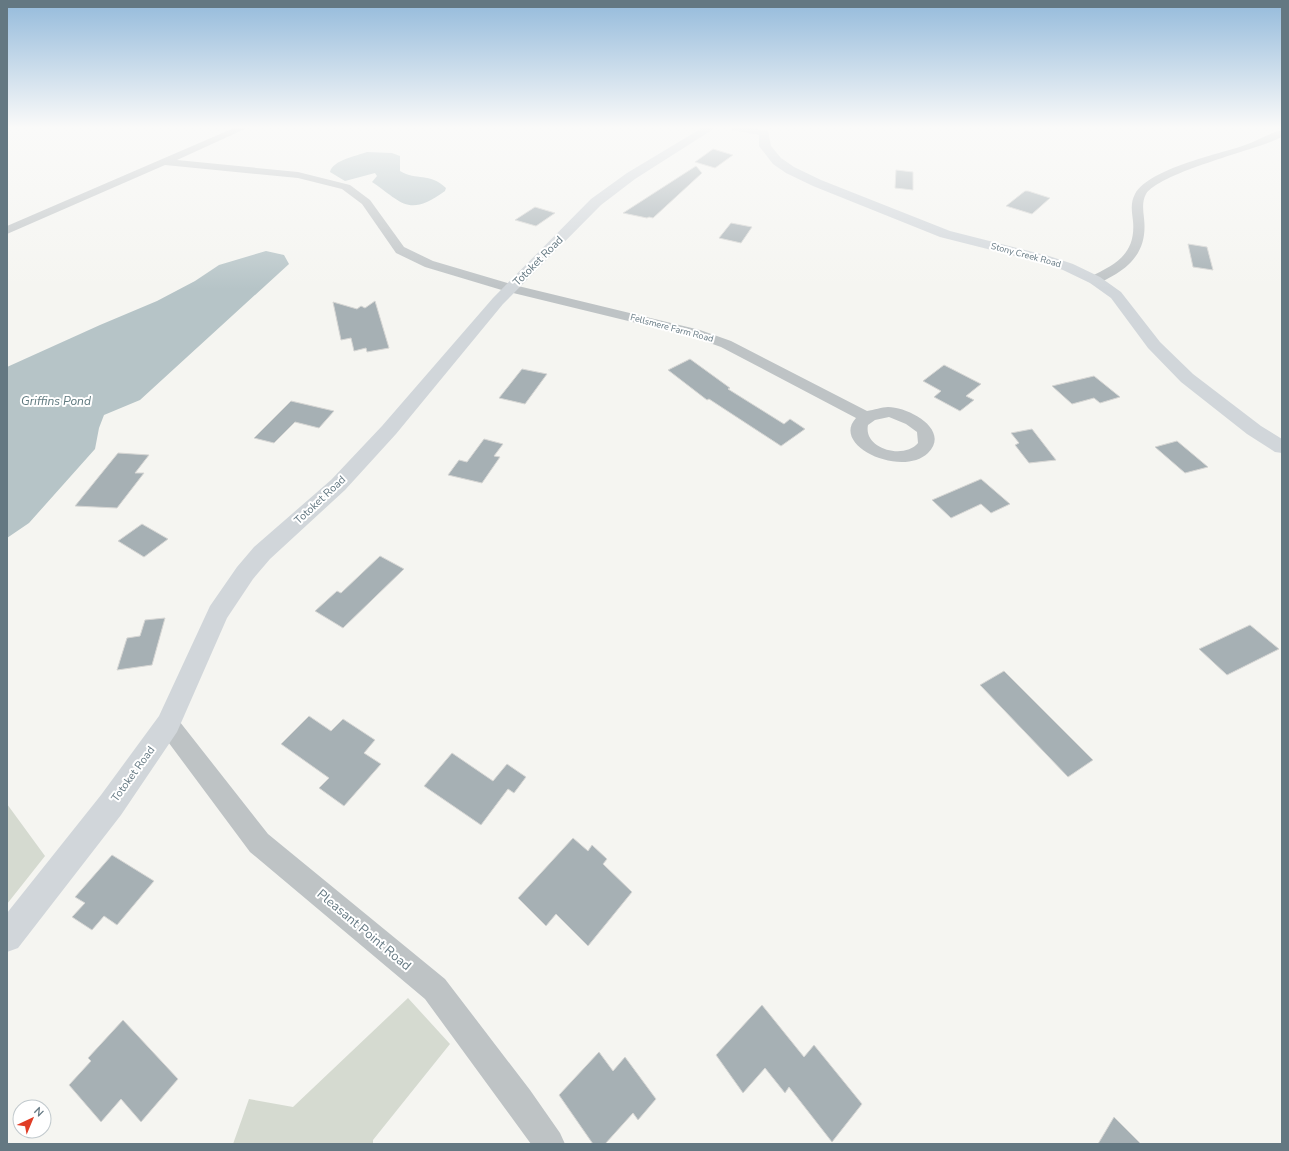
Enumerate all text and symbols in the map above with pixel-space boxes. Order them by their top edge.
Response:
street label: Totoket Road [510,233,566,289]
street label: Stony Creek Road [990,240,1062,270]
street label: Fellsmere Farm Road [629,311,715,345]
water label: Griffins Pond [21,393,91,409]
street label: Totoket Road [291,472,349,528]
street label: Totoket Road [108,743,158,805]
street label: Pleasant Point Road [313,885,415,975]
north arrow [12,1099,52,1139]
text: N [30,1104,47,1120]

